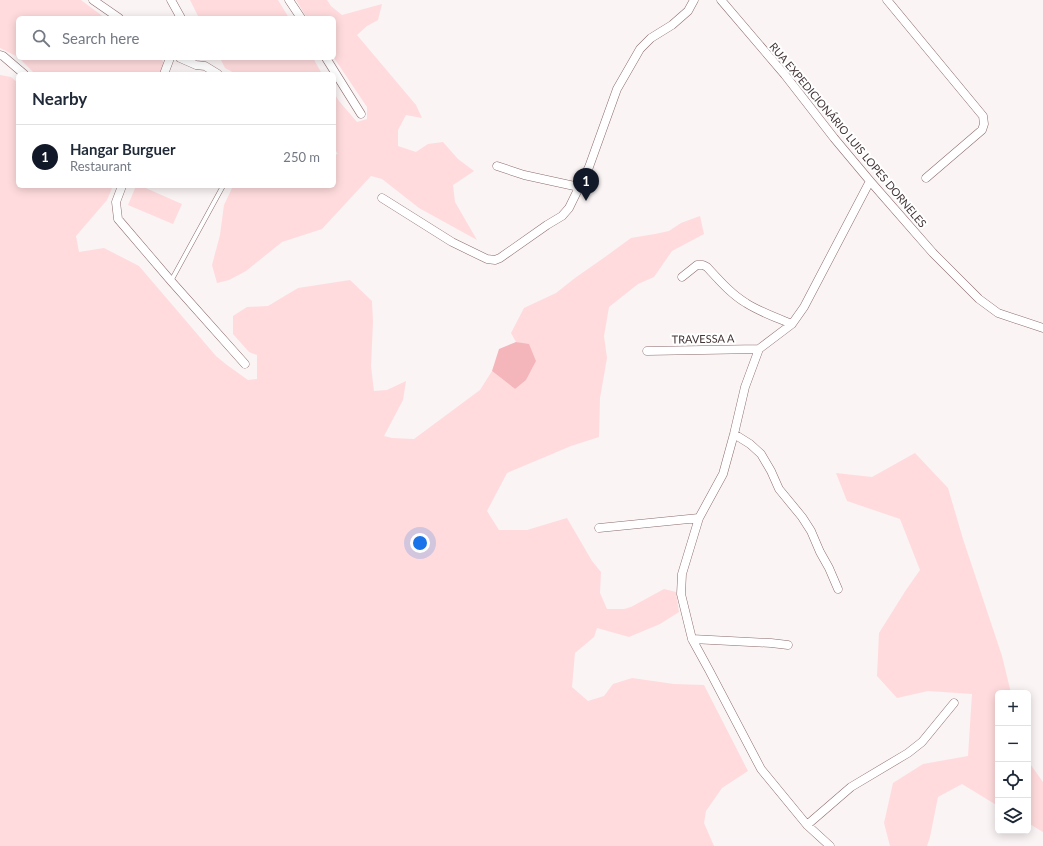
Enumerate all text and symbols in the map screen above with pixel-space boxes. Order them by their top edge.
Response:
search box [16,16,336,60]
icon: search [30,27,52,49]
text: Search here [62,29,139,47]
street label: RUA EXPEDICIONÁRIO LUIS LOPES DORNELES [767,40,930,230]
text: Nearby [32,88,87,109]
text: Hangar Burguer [70,140,176,158]
text: 1 [41,149,49,165]
text: 250 m [283,149,320,165]
text: Restaurant [70,158,132,174]
pin: 1 [573,168,599,201]
street label: TRAVESSA A [671,331,735,346]
your location [410,533,430,553]
map controls [995,690,1031,834]
button: + [995,690,1031,726]
button: − [995,726,1031,762]
button: locate [995,762,1031,798]
button: layers [995,798,1031,834]

